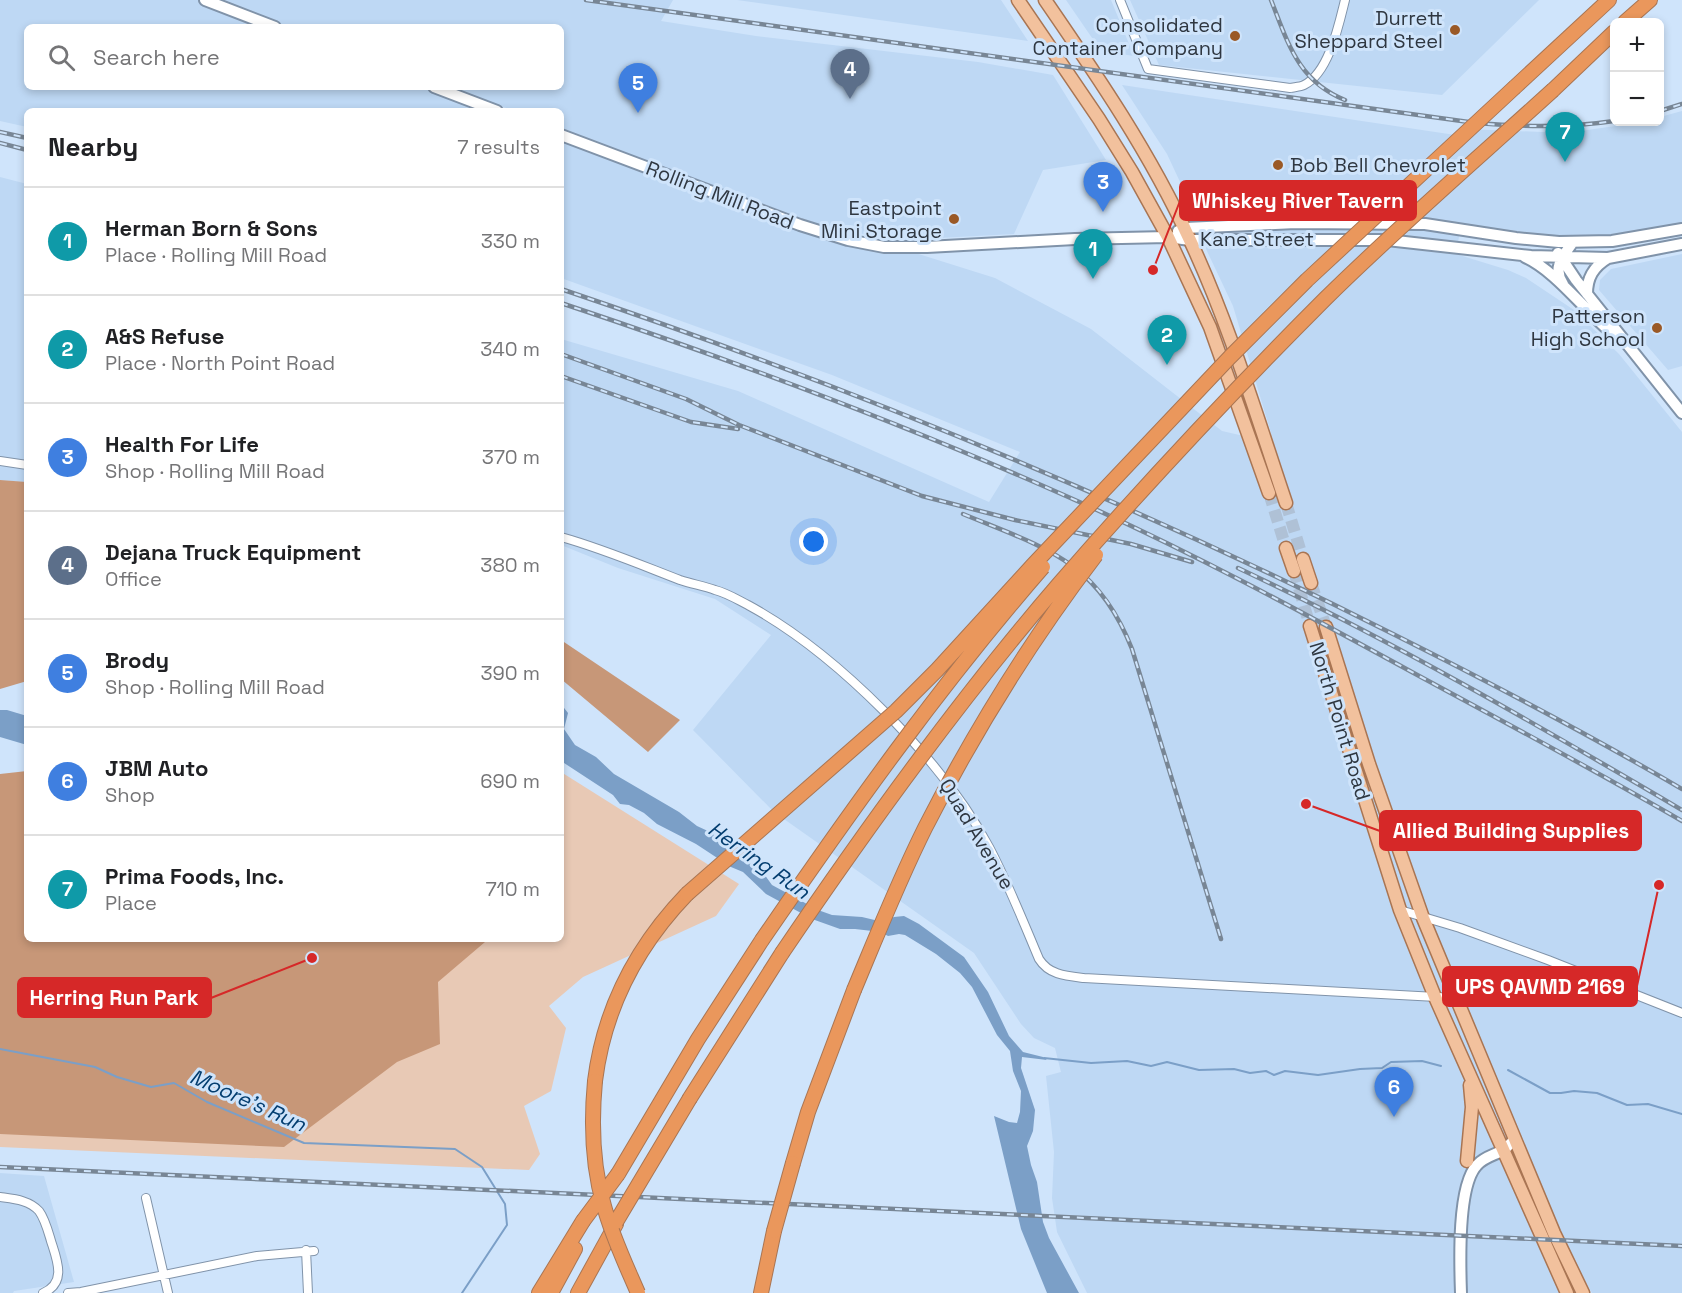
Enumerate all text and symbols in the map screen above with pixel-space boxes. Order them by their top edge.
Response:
place label: Durrett Sheppard Steel [1295,5,1443,54]
place label: Consolidated Container Company [1032,12,1223,61]
map controls [1610,18,1664,126]
button: + [1610,18,1664,72]
marker: Durrett Sheppard Steel [1448,23,1462,37]
search box [24,24,564,90]
marker: Consolidated Container Company [1228,29,1242,43]
icon: search [45,41,78,74]
text: Search here [93,43,220,71]
pin: 4 [830,50,870,99]
pin: 5 [618,63,658,113]
button: − [1610,72,1664,126]
pin: 7 [1546,112,1584,162]
text: Nearby [48,130,138,164]
text: 7 results [457,134,540,160]
place label: Bob Bell Chevrolet [1290,152,1466,178]
street label: Rolling Mill Road [642,155,798,235]
marker: Bob Bell Chevrolet [1271,158,1285,172]
pin: 3 [1084,162,1122,212]
callout: Whiskey River Tavern [1180,181,1416,220]
text: Whiskey River Tavern [1192,187,1404,214]
place label: Eastpoint Mini Storage [821,195,942,244]
marker: Eastpoint Mini Storage [947,212,961,226]
text: Herman Born & Sons [105,214,318,242]
street label: Kane Street [1200,226,1314,252]
text: 1 [63,228,72,254]
text: 330 m [481,228,540,254]
pin: 1 [1074,230,1112,279]
text: Place · Rolling Mill Road [105,242,327,268]
place label: Patterson High School [1531,303,1645,352]
pin: 2 [1148,316,1186,365]
marker: Patterson High School [1650,321,1664,335]
text: A&S Refuse [105,322,224,350]
text: 2 [62,336,73,362]
text: 340 m [480,336,540,362]
text: Place · North Point Road [105,350,335,376]
text: Health For Life [105,430,259,458]
text: 3 [61,444,74,470]
text: 370 m [482,444,540,470]
text: Shop · Rolling Mill Road [105,458,325,484]
your location [799,527,828,556]
text: Dejana Truck Equipment [105,538,361,566]
text: 4 [61,552,74,578]
text: 380 m [480,552,540,578]
text: Office [105,566,162,592]
street label: North Point Road [1304,639,1376,803]
text: Brody [105,646,169,674]
text: 5 [62,660,74,686]
text: 390 m [481,660,540,686]
text: Shop · Rolling Mill Road [105,674,325,700]
text: JBM Auto [105,754,208,782]
text: 6 [61,768,74,794]
text: 690 m [480,768,540,794]
street label: Quad Avenue [934,774,1020,894]
text: Shop [105,782,155,808]
callout: Allied Building Supplies [1380,811,1641,850]
water label: Herring Run [703,815,816,906]
text: Allied Building Supplies [1393,817,1629,844]
text: Prima Foods, Inc. [105,862,284,890]
text: 7 [62,876,73,902]
text: 710 m [485,876,540,902]
text: Place [105,890,157,916]
callout: UPS QAVMD 2169 [1443,967,1637,1006]
text: UPS QAVMD 2169 [1455,973,1625,1000]
callout: Herring Run Park [18,978,211,1017]
text: Herring Run Park [29,984,199,1011]
water label: Moore's Run [186,1062,311,1138]
pin: 6 [1374,1068,1414,1117]

